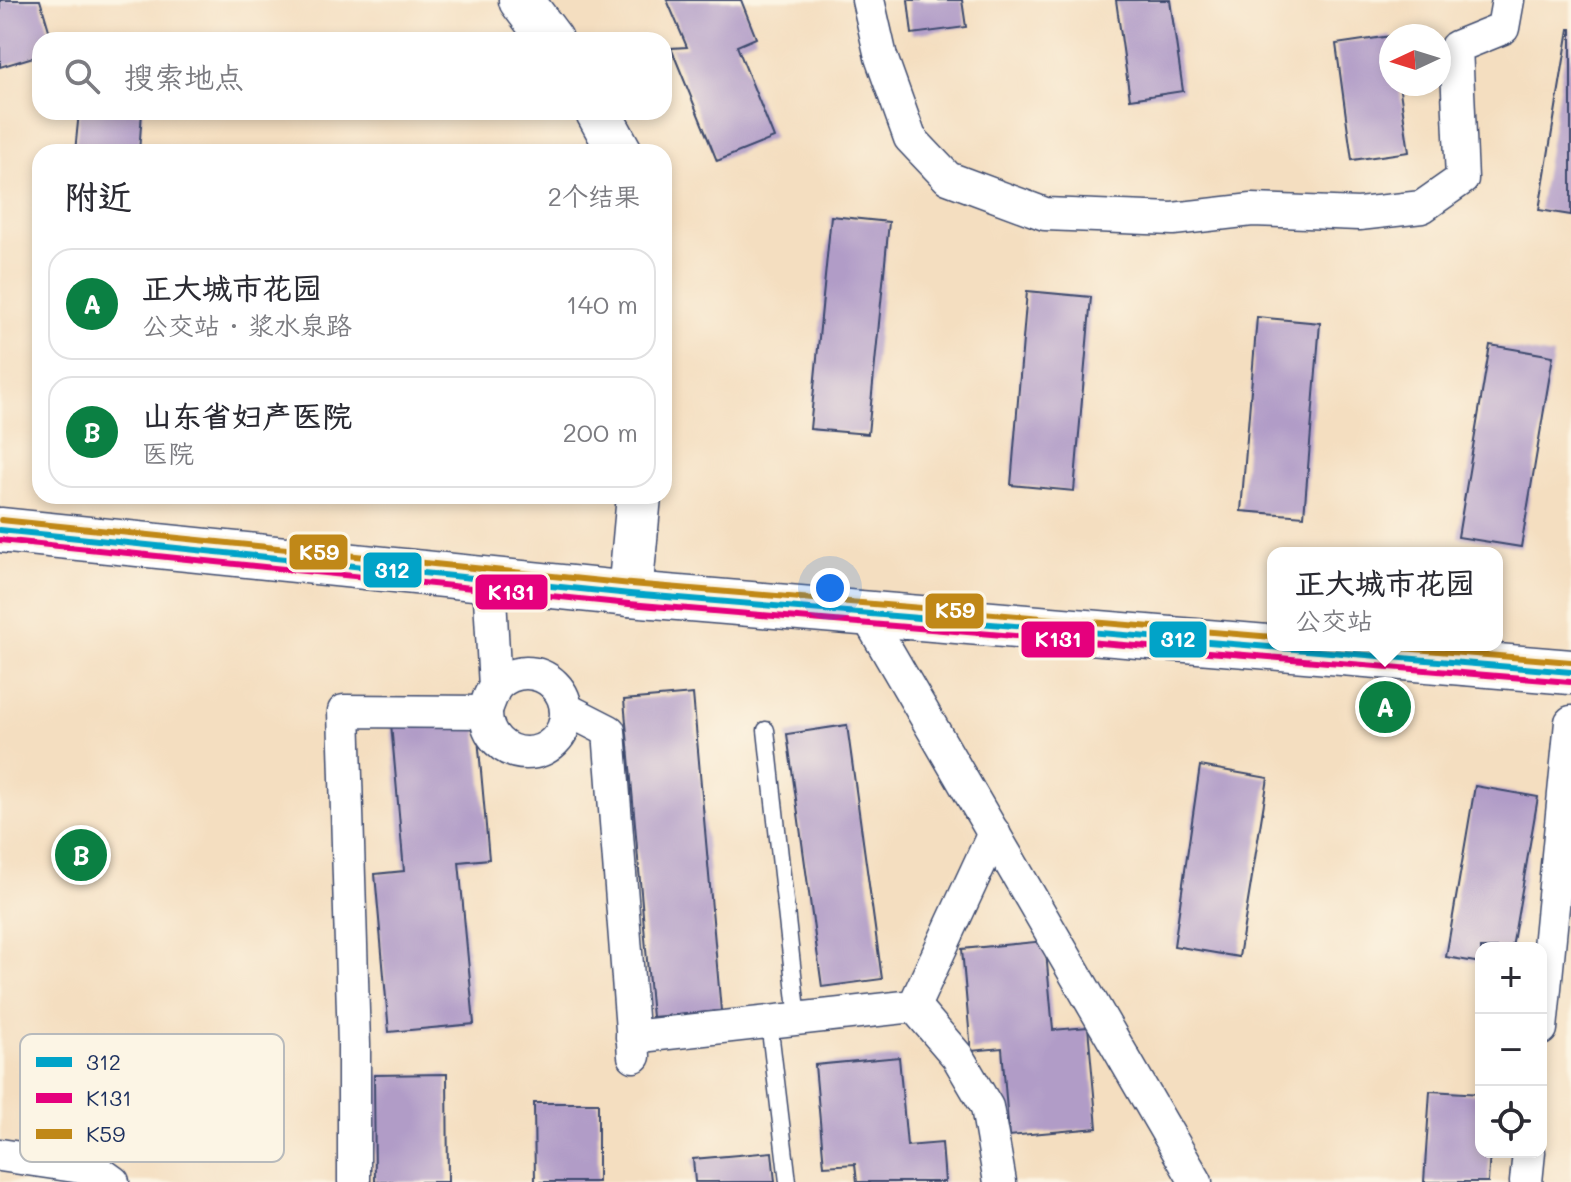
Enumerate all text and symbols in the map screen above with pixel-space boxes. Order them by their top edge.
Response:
north arrow [1379,24,1451,96]
search box [32,32,672,120]
icon: search [60,54,104,98]
text: 搜索地点 [124,56,244,96]
text: 附近 [64,173,132,218]
text: 2个结果 [548,179,640,213]
text: 正大城市花园 [142,267,322,307]
text: A [83,287,101,321]
text: 140 m [566,287,638,321]
text: 公交站 · 浆水泉路 [142,308,352,342]
text: 山东省妇产医院 [142,395,352,435]
text: B [83,415,101,449]
text: 200 m [562,415,638,449]
text: 医院 [142,436,194,470]
line badge: K59 [288,533,349,571]
text: K59 [299,537,339,566]
popup [1267,547,1503,651]
line badge: 312 [362,551,423,589]
text: 312 [374,555,410,584]
text: 正大城市花园 [1295,562,1475,602]
your location [810,568,850,608]
line badge: K131 [474,573,549,611]
text: K131 [487,577,535,606]
line badge: K59 [924,592,985,630]
text: K59 [935,595,975,624]
text: 公交站 [1295,603,1373,637]
line badge: K131 [1020,620,1096,659]
line badge: 312 [1148,620,1208,659]
text: K131 [1034,624,1082,653]
text: 312 [1160,624,1196,653]
pin: A [1359,677,1411,737]
pin: B [55,825,107,885]
map controls [1475,942,1547,1158]
button: + [1475,942,1547,1014]
button: − [1475,1014,1547,1086]
legend [20,1034,284,1162]
text: 312 [86,1047,121,1076]
text: K131 [86,1083,132,1112]
button: locate [1475,1086,1547,1158]
text: K59 [86,1119,125,1148]

